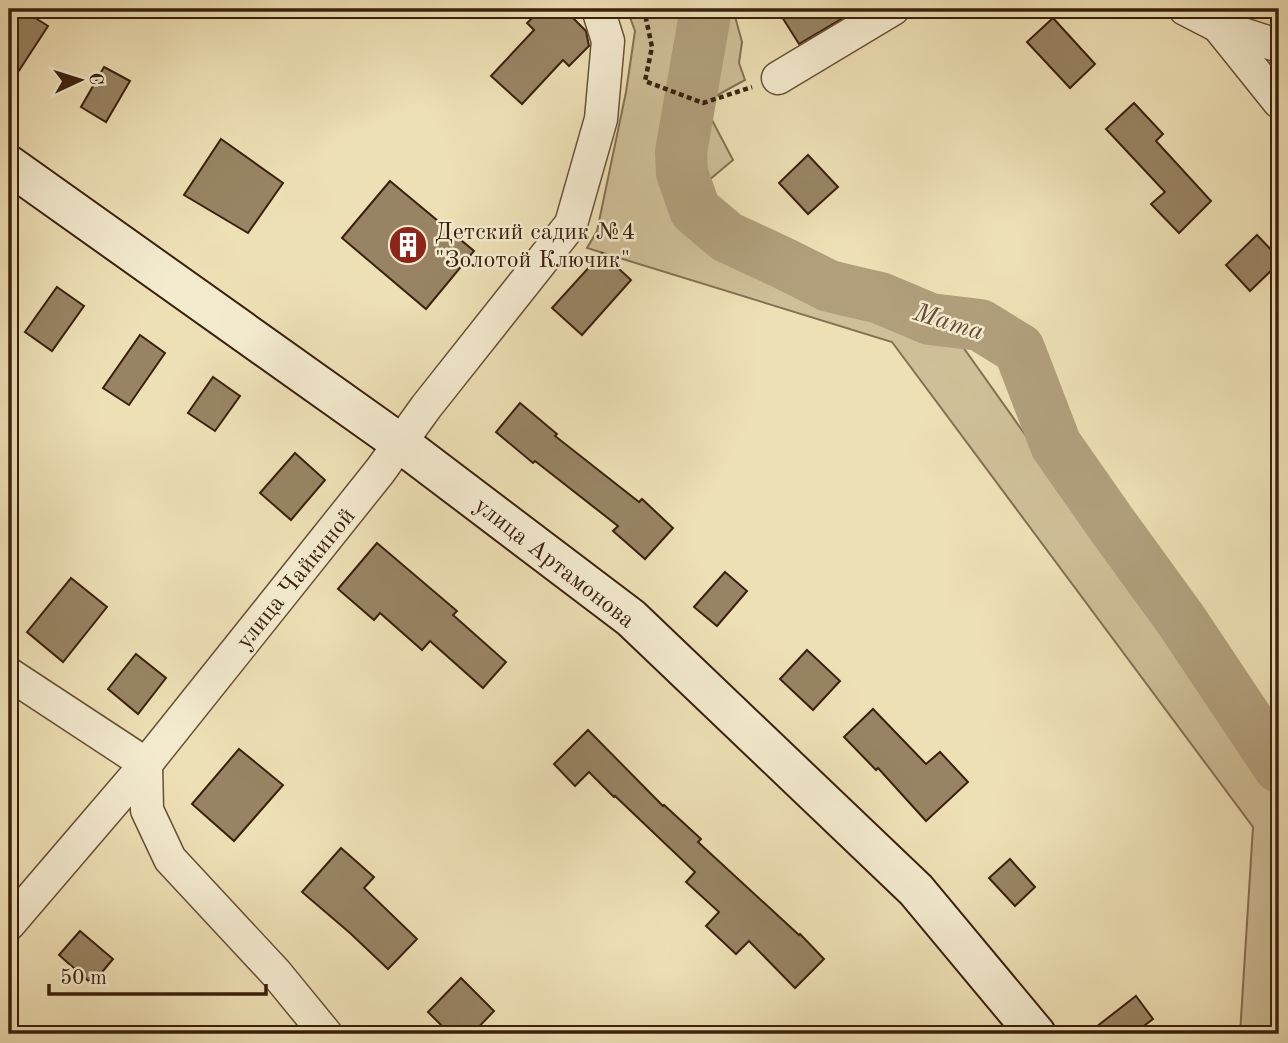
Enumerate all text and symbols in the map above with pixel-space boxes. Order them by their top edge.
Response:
north arrow [46,46,116,116]
text: С [85,72,104,86]
place label: Детский садик №4 "Золотой Ключик" [435,221,636,273]
building icon: Детский садик №4 "Золотой Ключик" [387,224,429,266]
water label: Мата [909,300,987,346]
street label: улица Артамонова [469,494,639,634]
street label: улица Чайкиной [233,504,360,654]
scale bar [49,952,266,996]
text: 50 m [60,968,107,989]

